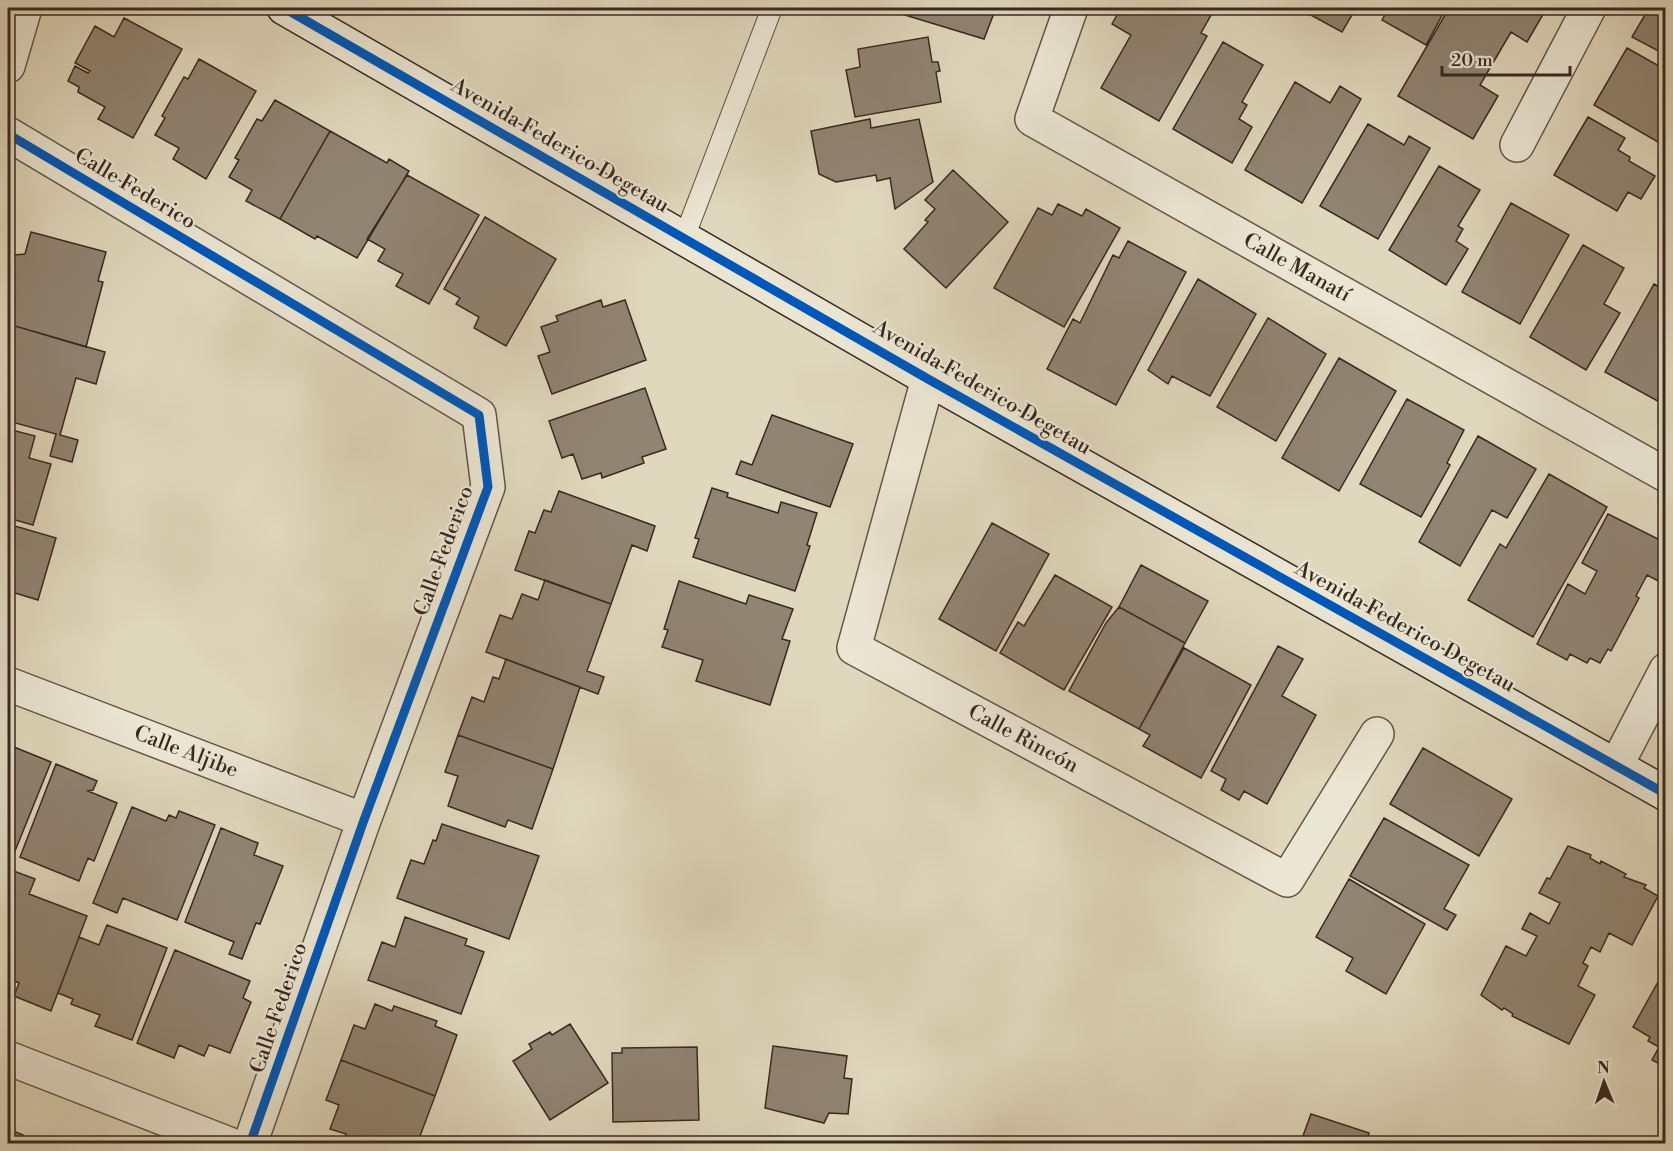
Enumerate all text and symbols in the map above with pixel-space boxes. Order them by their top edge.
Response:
scale bar [1442,39,1570,77]
text: 20 m [1451,49,1493,72]
street label: Avenida Federico Degetau [445,72,674,219]
street label: Calle Federico [70,143,200,235]
street label: Calle Manatí [1239,228,1356,309]
street label: Avenida Federico Degetau [867,314,1096,461]
street label: Calle Federico [408,482,480,620]
street label: Avenida Federico Degetau [1290,555,1520,698]
street label: Calle Rincón [963,699,1083,779]
street label: Calle Aljibe [130,720,242,784]
street label: Calle Federico [244,939,314,1077]
north arrow [1574,1052,1634,1112]
text: N [1597,1058,1611,1078]

